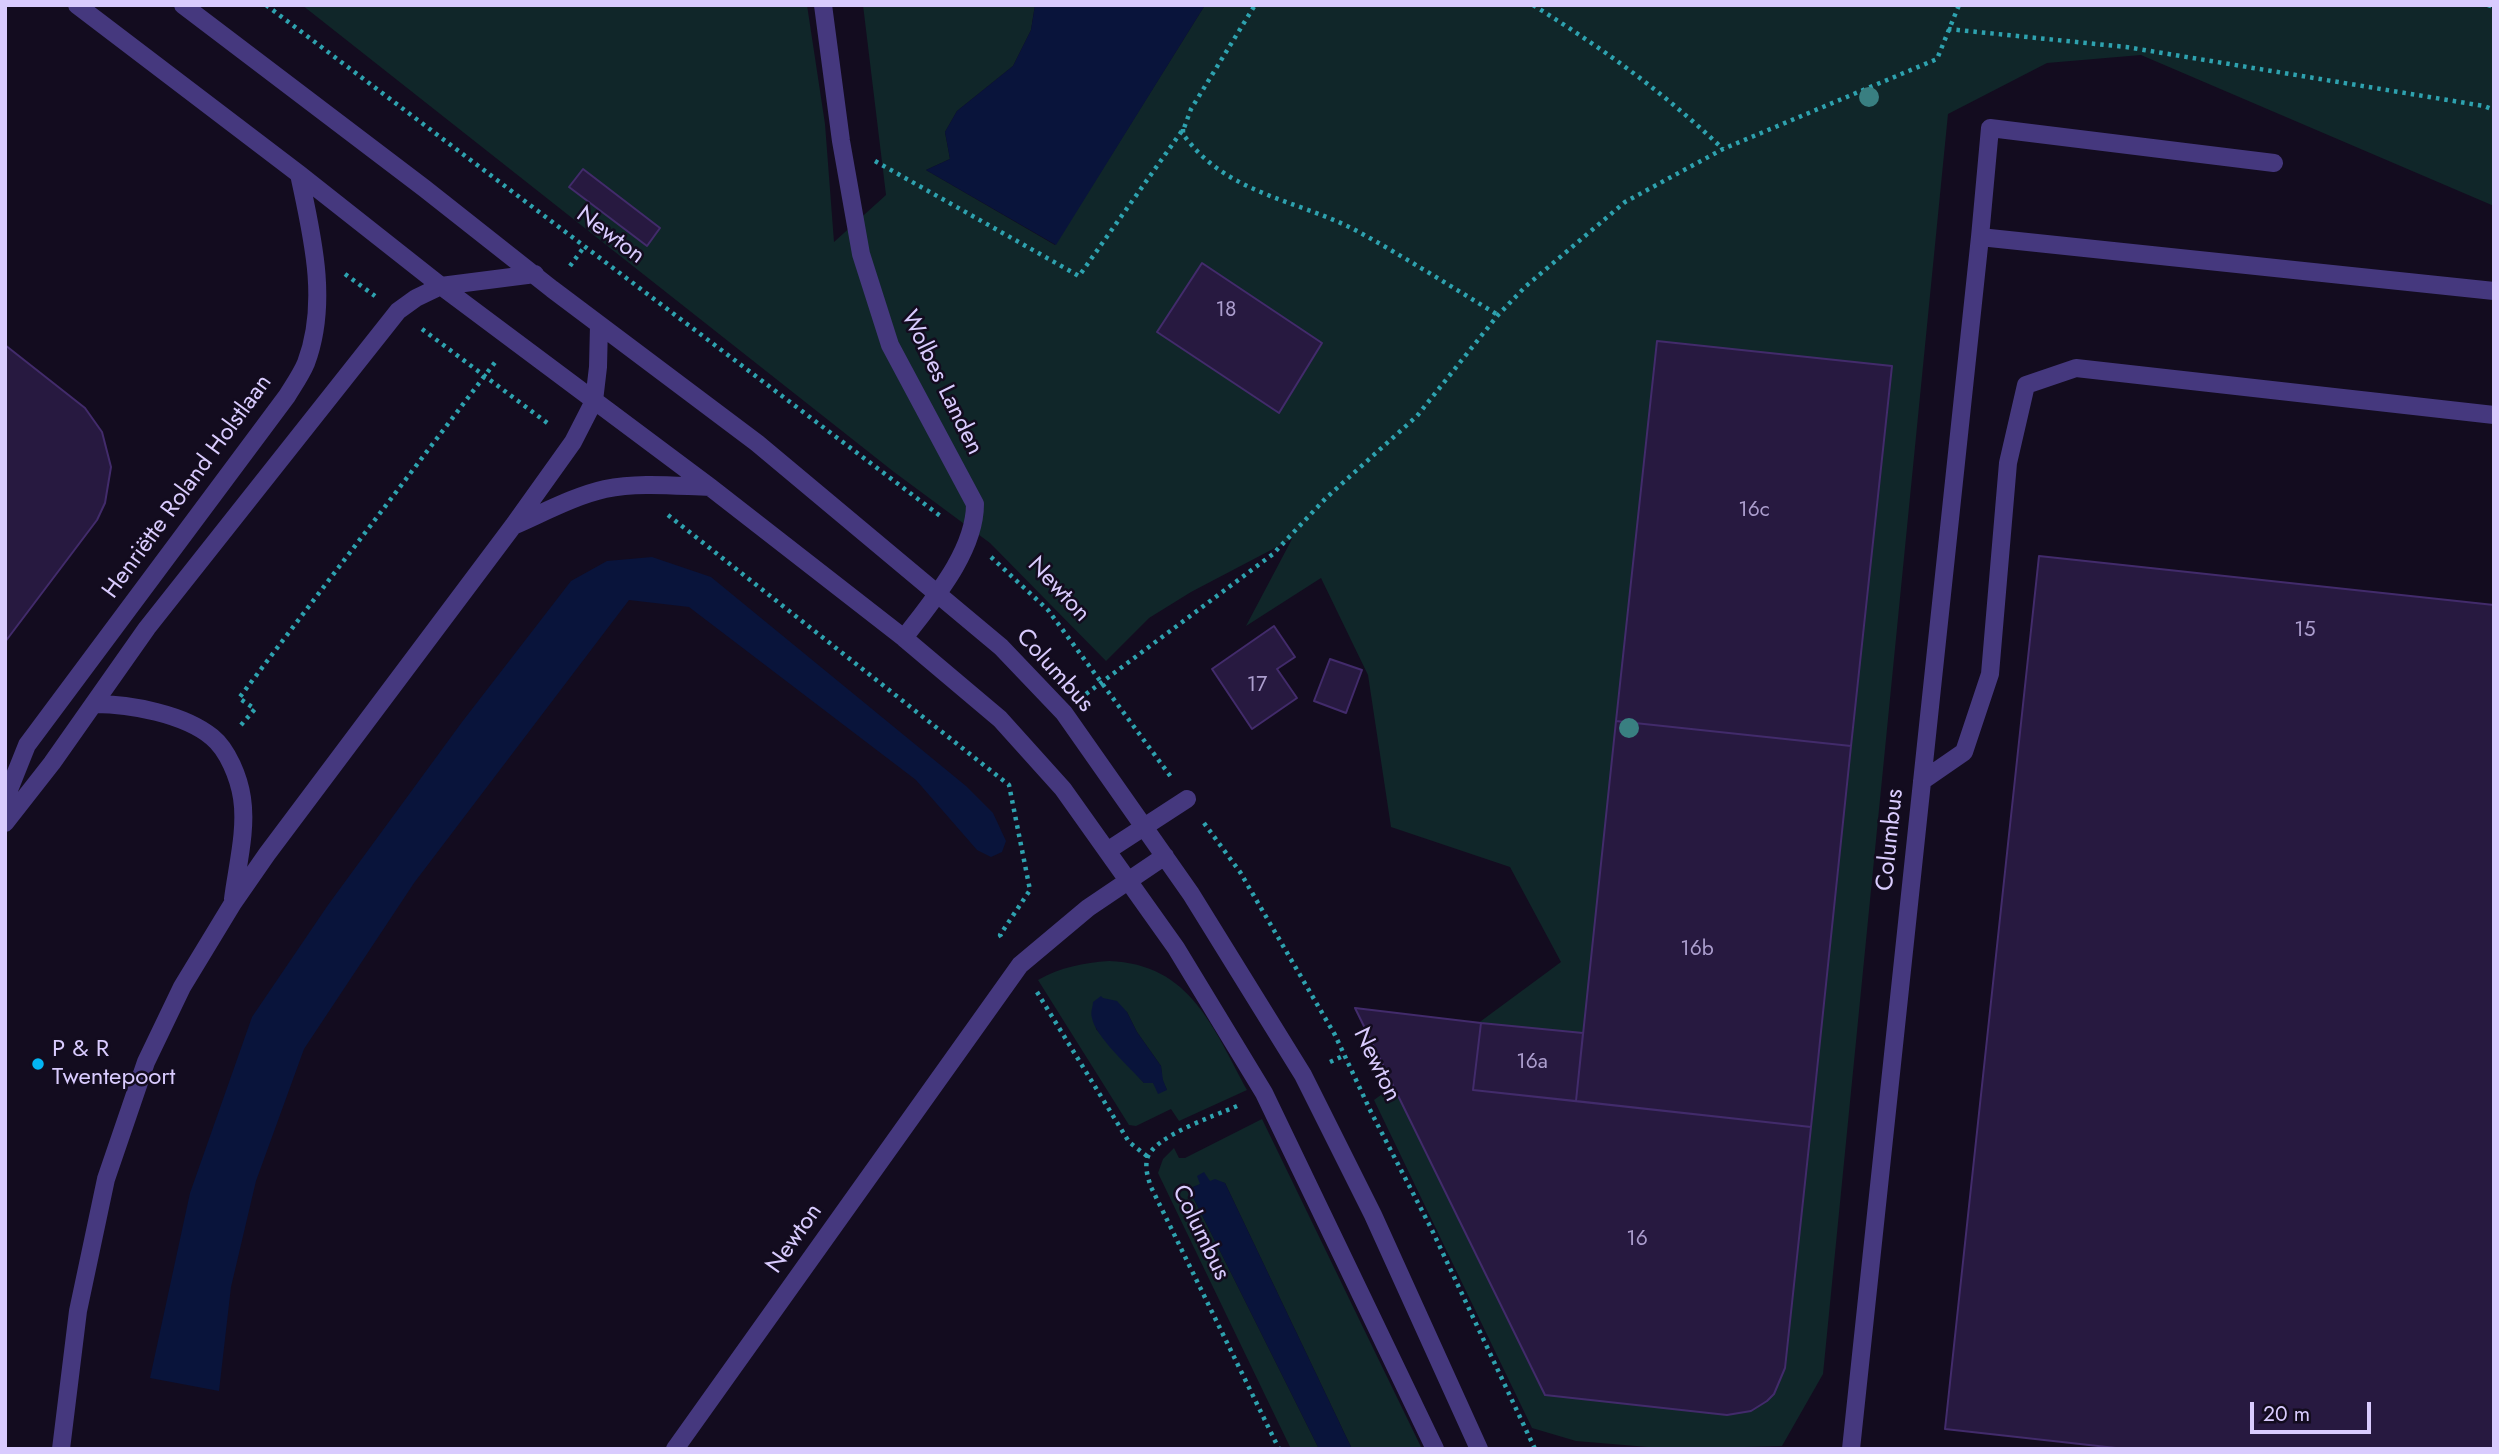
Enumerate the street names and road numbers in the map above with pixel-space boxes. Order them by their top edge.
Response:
street label: Newton [570,201,650,271]
street label: Wolbes Landen [894,306,988,460]
street label: Henriëtte Roland Holstlaan [97,370,279,604]
street label: Newton [1021,552,1095,628]
street label: Columbus [1009,623,1099,719]
street label: Columbus [1871,788,1911,892]
street label: Newton [1346,1023,1406,1107]
street label: Columbus [1165,1181,1235,1285]
street label: Newton [761,1199,829,1279]

